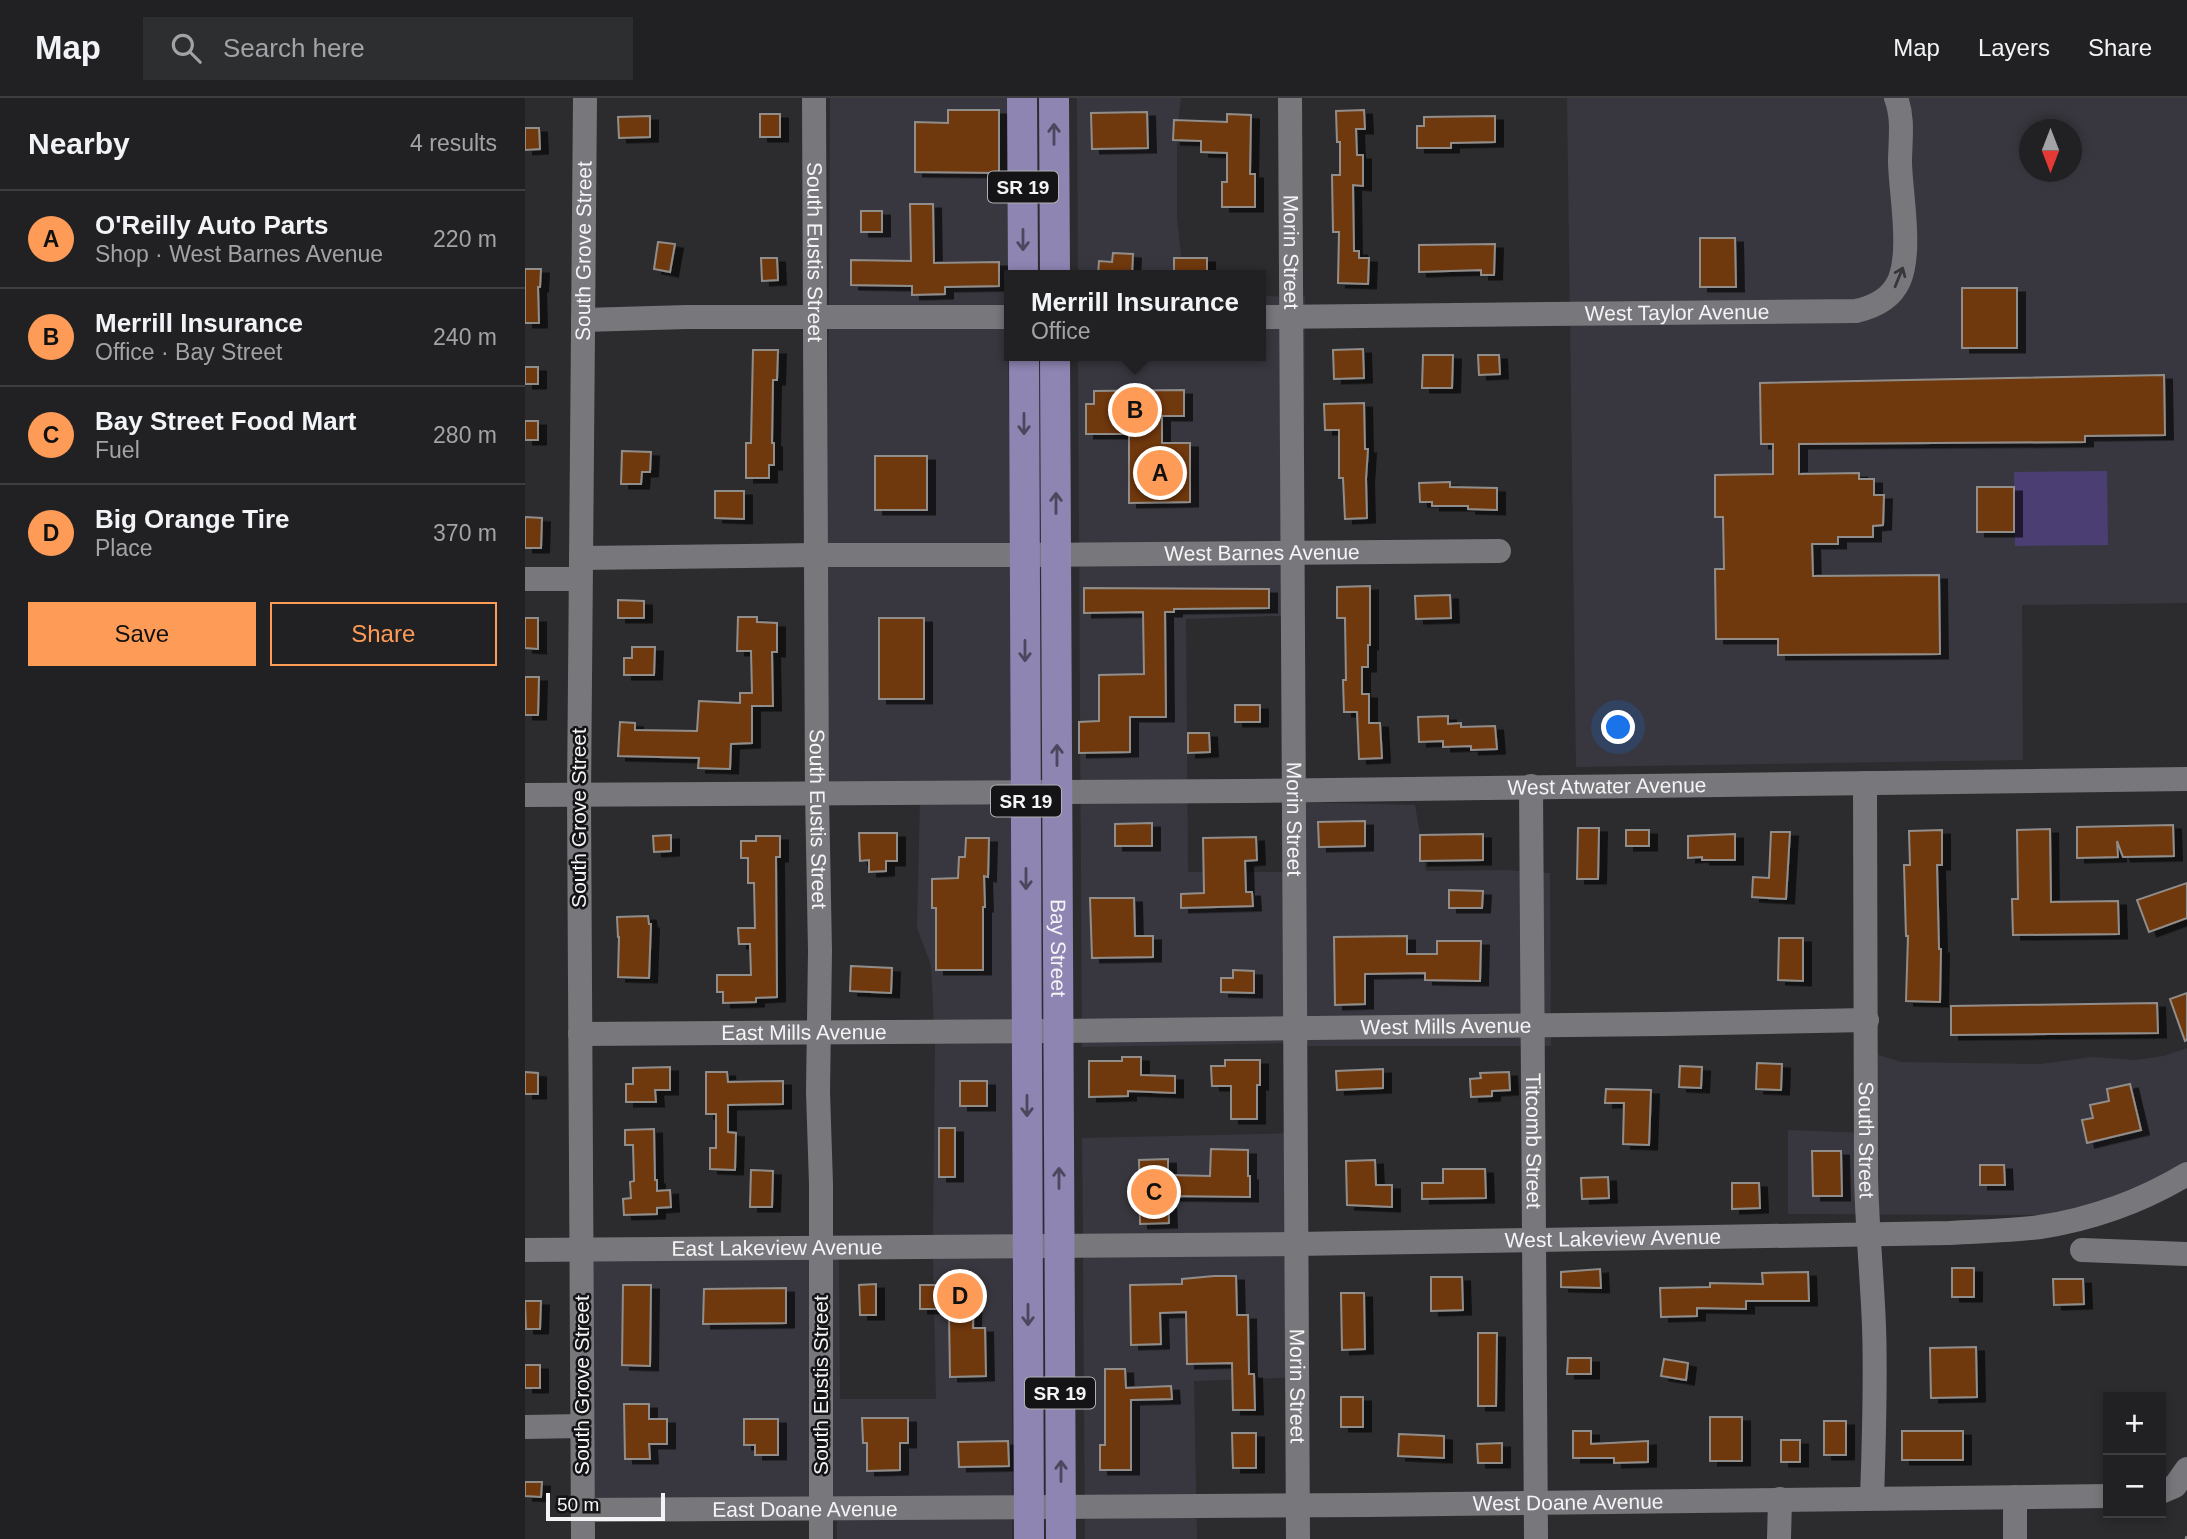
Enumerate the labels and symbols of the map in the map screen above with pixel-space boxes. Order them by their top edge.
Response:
north arrow [2019,119,2082,182]
one-way arrow [1047,122,1061,145]
street label: South Grove Street [571,161,595,341]
street label: South Eustis Street [803,162,827,342]
road number: SR 19 [988,172,1058,202]
street label: Morin Street [1280,195,1303,309]
one-way arrow [1016,228,1030,251]
one-way arrow [1893,267,1906,288]
street label: West Taylor Avenue [1585,300,1769,325]
pin: B [1112,384,1158,436]
one-way arrow [1017,412,1031,435]
pin: A [1137,447,1183,499]
one-way arrow [1049,491,1063,514]
street label: West Barnes Avenue [1164,540,1360,565]
one-way arrow [1018,640,1032,663]
your location [1601,710,1635,744]
street label: South Grove Street [567,728,590,908]
street label: South Eustis Street [806,729,831,909]
one-way arrow [1050,743,1064,766]
street label: Morin Street [1283,762,1306,876]
street label: West Atwater Avenue [1507,773,1707,799]
road number: SR 19 [991,786,1061,816]
one-way arrow [1019,867,1033,890]
street label: Bay Street [1047,899,1070,997]
street label: West Mills Avenue [1360,1014,1532,1039]
street label: East Mills Avenue [721,1020,887,1044]
street label: Titcomb Street [1522,1073,1546,1209]
street label: South Street [1855,1082,1879,1199]
one-way arrow [1020,1095,1034,1118]
pin: C [1131,1166,1177,1218]
one-way arrow [1052,1167,1066,1190]
street label: West Lakeview Avenue [1504,1225,1721,1251]
street label: East Lakeview Avenue [671,1235,883,1260]
pin: D [937,1270,983,1322]
street label: South Grove Street [570,1295,593,1475]
street label: South Eustis Street [809,1295,832,1475]
one-way arrow [1021,1303,1035,1326]
street label: Morin Street [1286,1329,1309,1443]
road number: SR 19 [1025,1378,1095,1408]
one-way arrow [1054,1460,1068,1483]
scale bar [546,1490,665,1522]
street label: West Doane Avenue [1472,1490,1664,1515]
street label: East Doane Avenue [712,1497,898,1521]

